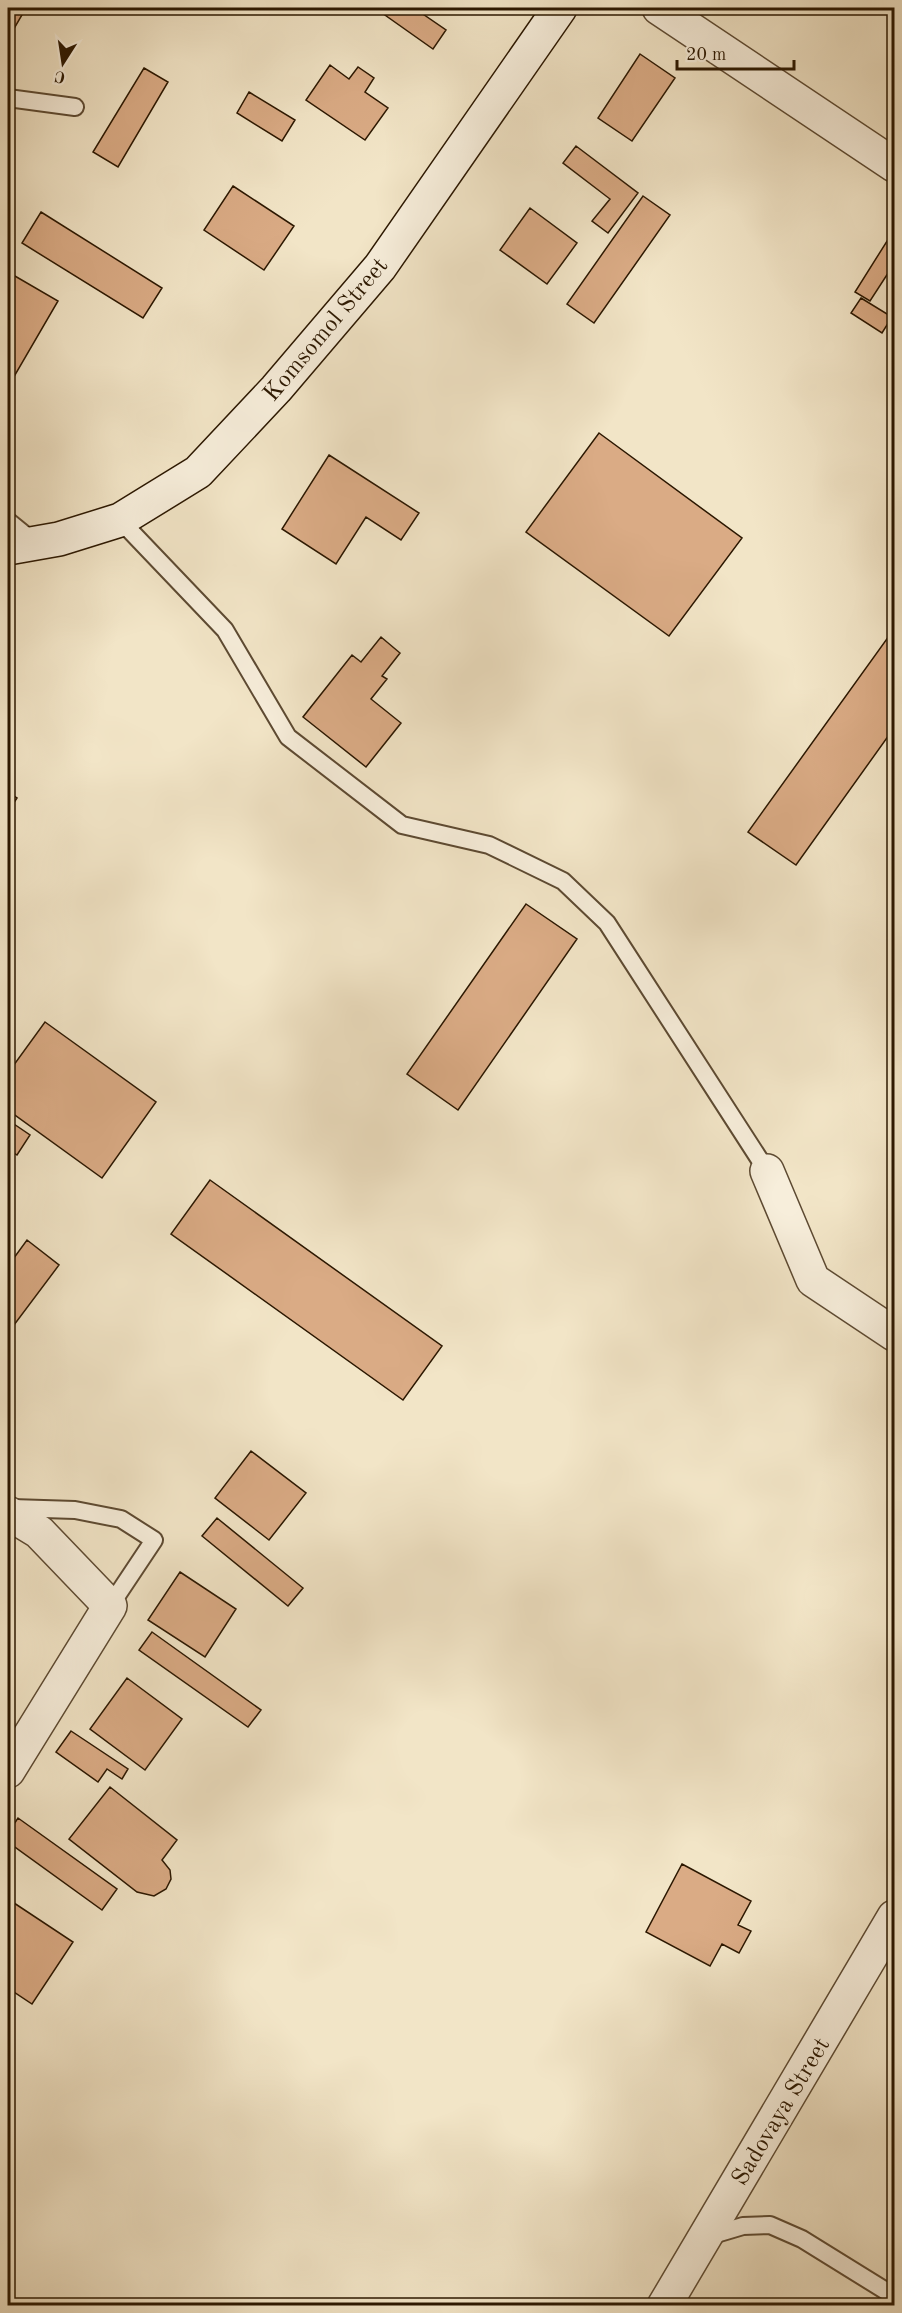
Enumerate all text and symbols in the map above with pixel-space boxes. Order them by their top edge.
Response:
north arrow [33,33,93,93]
scale bar [677,33,794,71]
text: 20 m [686,46,726,64]
text: С [53,67,67,85]
street label: Komsomol Street [260,254,393,407]
street label: Sadovaya Street [728,2034,835,2190]

